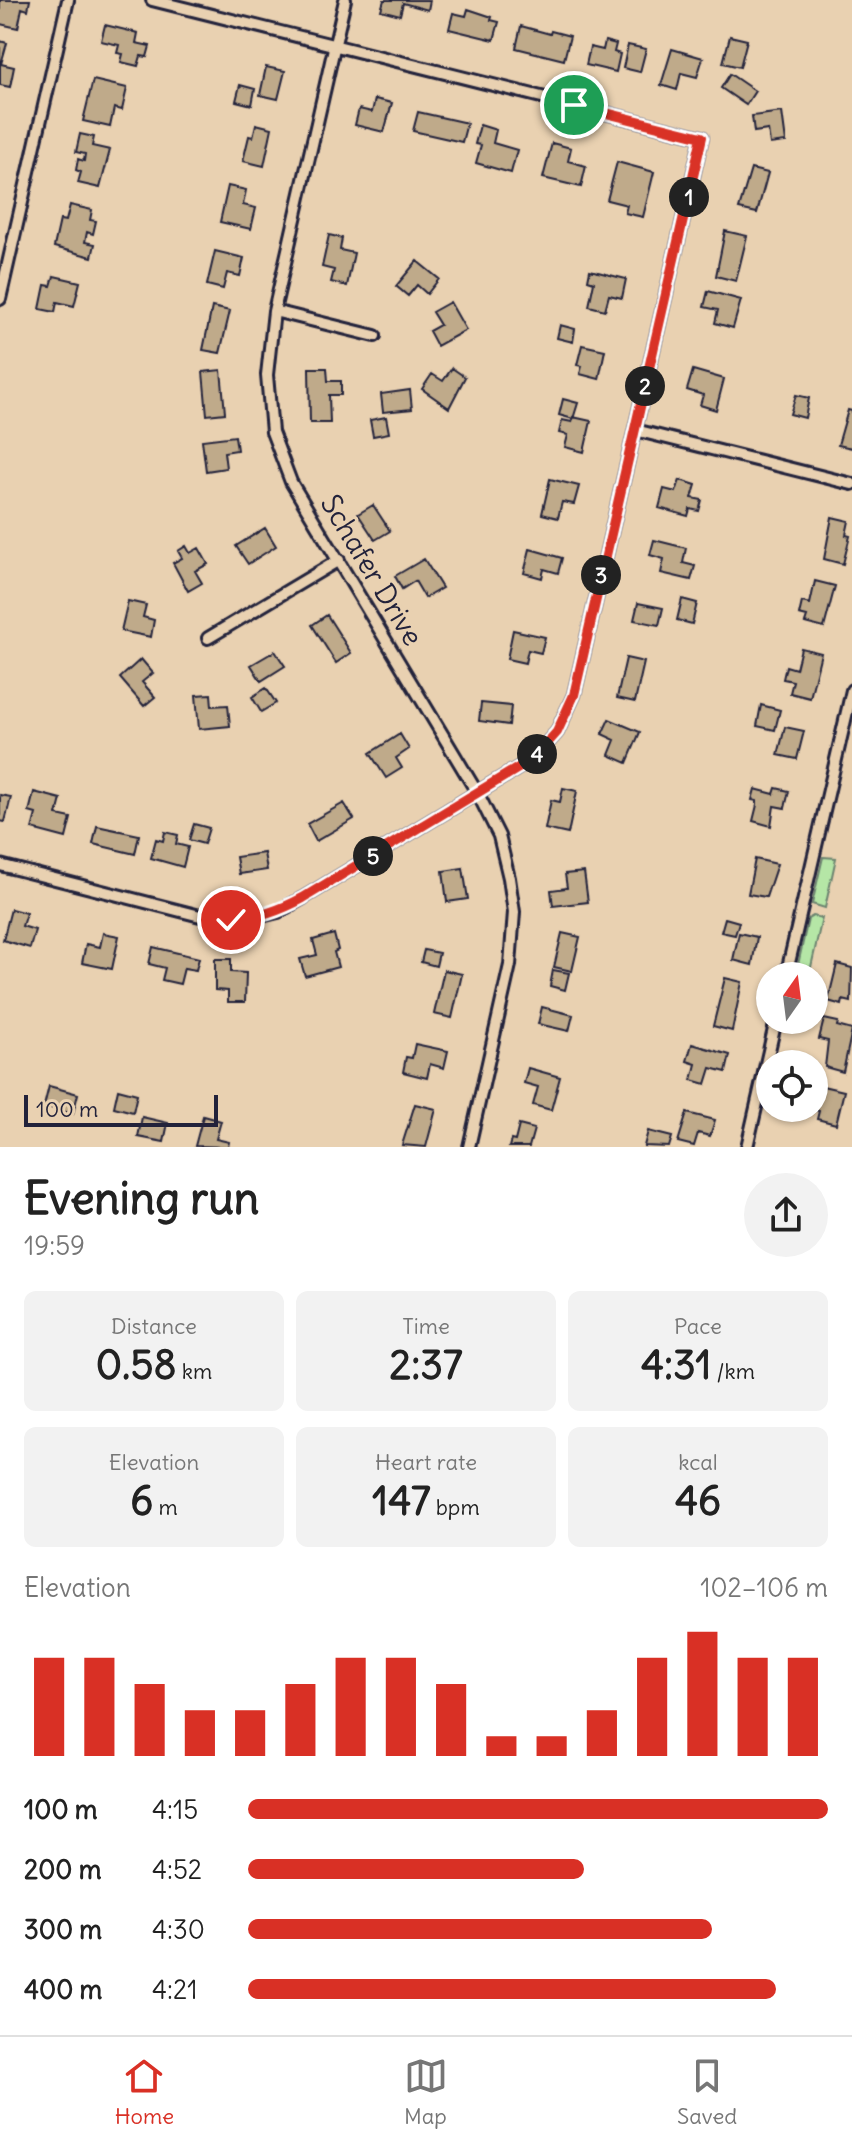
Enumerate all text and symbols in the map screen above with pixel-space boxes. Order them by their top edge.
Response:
pin [540,71,608,139]
icon: arrive [552,83,596,127]
pin: 1 [669,177,709,217]
text: 1 [685,183,693,211]
pin: 2 [625,366,665,406]
text: 2 [639,372,651,400]
street label: Schafer Drive [313,488,431,652]
pin: 3 [581,555,621,595]
text: 3 [595,561,607,589]
pin: 4 [517,734,557,774]
text: 4 [531,740,543,768]
pin: 5 [353,836,393,876]
text: 5 [367,842,379,870]
pin [197,886,265,954]
icon: check [209,898,253,942]
north arrow [756,962,828,1034]
map controls [756,962,828,1122]
button: locate [756,1050,828,1122]
scale bar [24,1091,218,1127]
text: 100 m [36,1095,98,1123]
text: Evening run [24,1171,259,1226]
button: share [744,1173,828,1257]
text: 19:59 [24,1229,85,1262]
text: Distance [111,1312,197,1340]
text: Time [402,1312,450,1340]
text: Pace [674,1312,722,1340]
text: 0.58 [96,1340,176,1390]
text: 2:37 [389,1340,463,1390]
text: 4:31 [641,1340,711,1390]
text: km [176,1357,212,1385]
text: /km [711,1357,755,1385]
text: Elevation [109,1448,199,1476]
text: Heart rate [375,1448,477,1476]
text: kcal [678,1448,718,1476]
text: 6 [130,1476,153,1526]
text: 147 [372,1476,430,1526]
text: 46 [675,1476,721,1526]
text: m [153,1493,178,1521]
text: bpm [430,1493,480,1521]
text: Elevation [24,1571,131,1604]
text: 102–106 m [700,1571,828,1604]
text: 100 m [24,1793,98,1826]
text: 4:15 [152,1793,198,1826]
text: 200 m [24,1853,101,1886]
text: 4:52 [152,1853,202,1886]
text: 300 m [24,1913,102,1946]
text: 4:30 [152,1913,205,1946]
text: 400 m [24,1973,102,2006]
text: 4:21 [152,1973,197,2006]
tab: Home [115,2054,174,2130]
tab: Map [404,2054,448,2130]
tab: Saved [677,2054,737,2130]

